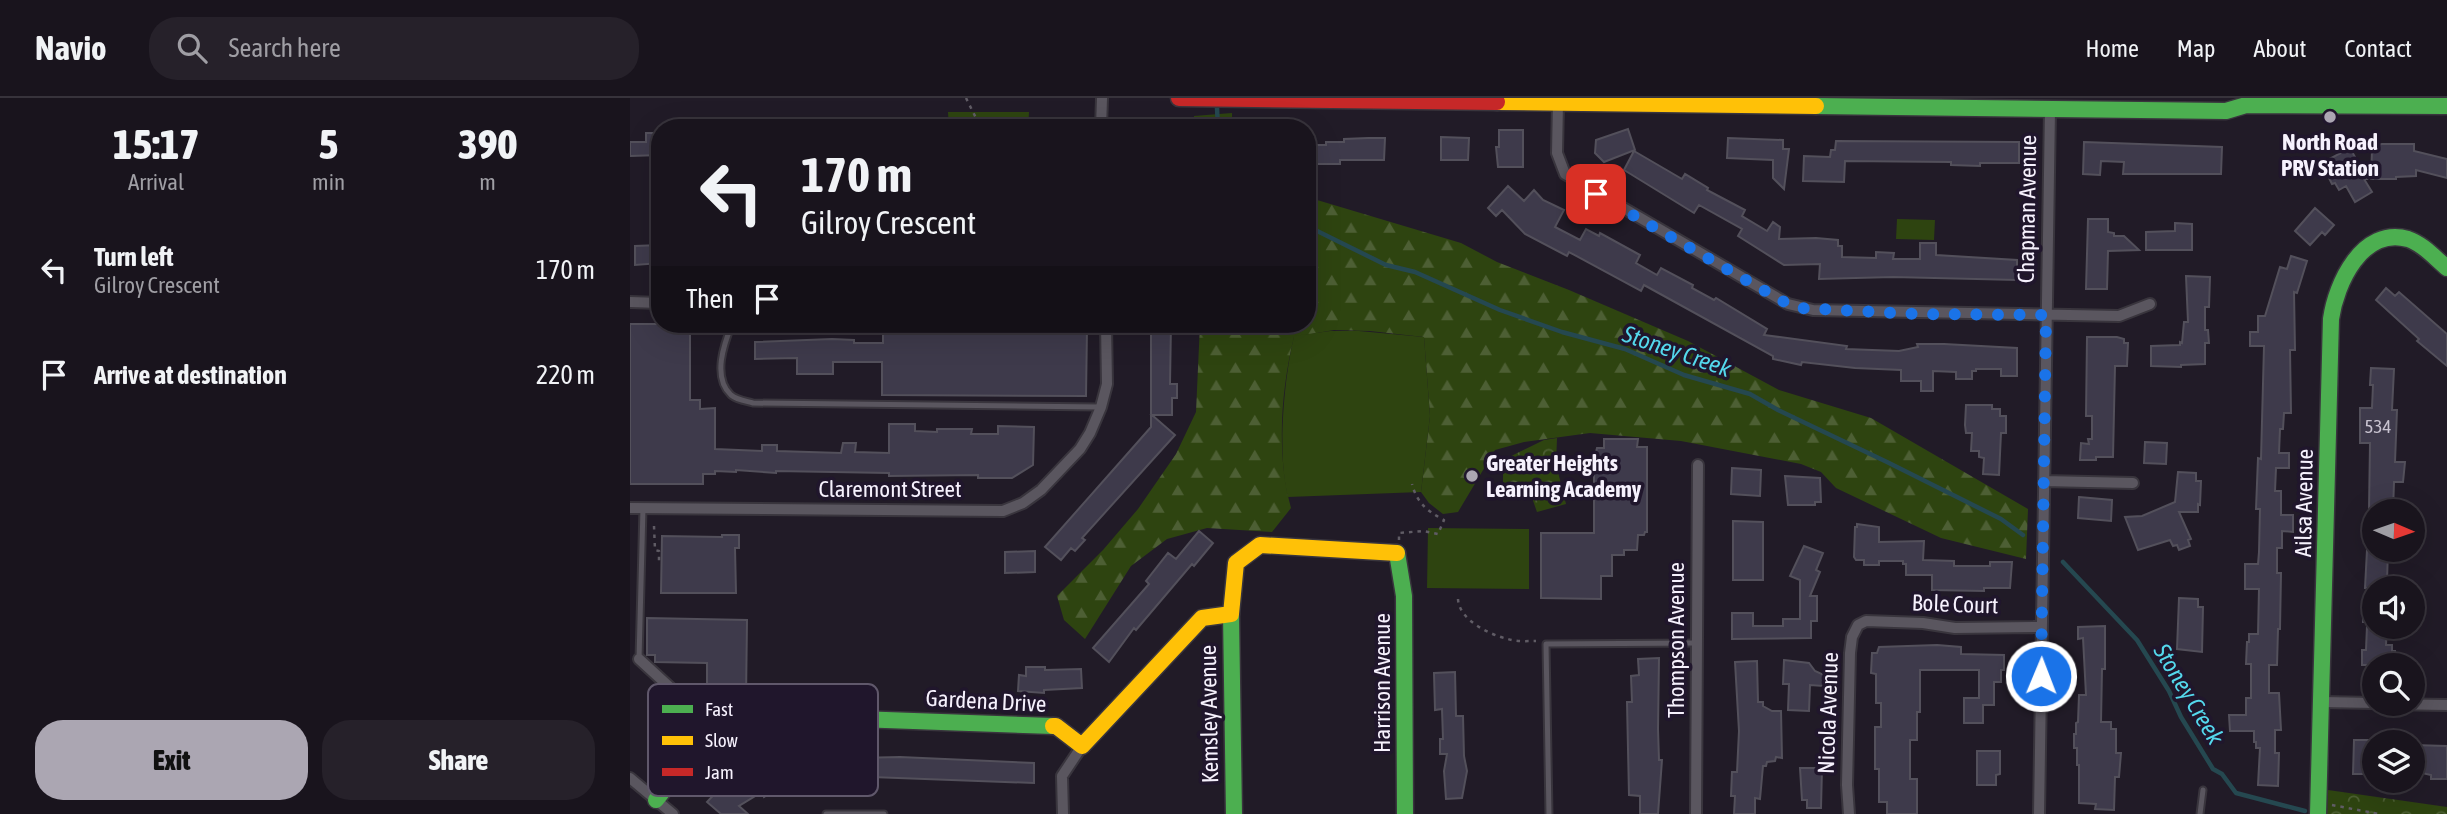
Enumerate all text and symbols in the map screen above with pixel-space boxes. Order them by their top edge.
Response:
search box [149,17,639,80]
text: Navio [35,29,107,67]
icon: search [173,29,211,67]
text: Search here [229,33,341,63]
text: Home [2085,35,2139,62]
text: Map [2177,35,2215,62]
text: About [2253,35,2306,62]
text: Contact [2344,35,2412,62]
marker: North Road PRV Station [2322,109,2338,125]
text: 15:17 [113,120,199,168]
text: 5 [319,120,338,168]
text: 390 [458,120,517,168]
place label: North Road PRV Station [2281,129,2379,181]
street label: Chapman Avenue [2013,135,2041,283]
text: 170 m [801,146,912,202]
icon: left [686,147,777,238]
pin [1566,164,1626,224]
text: Arrival [128,169,184,195]
text: min [312,169,345,195]
text: m [479,169,496,195]
icon: arrive [1577,175,1615,213]
text: Gilroy Crescent [801,204,976,241]
text: Turn left [94,242,174,272]
icon: left [35,251,73,289]
text: 170 m [536,255,595,285]
text: Gilroy Crescent [94,272,220,298]
icon: arrive [748,280,786,318]
text: Then [686,284,734,314]
water label: Stoney Creek [1618,320,1735,382]
icon: arrive [35,356,73,394]
text: Arrive at destination [94,360,287,390]
text: 220 m [536,360,595,390]
house number: 534 [2365,415,2391,437]
street label: Ailsa Avenue [2290,449,2318,557]
place label: Greater Heights Learning Academy [1486,450,1642,502]
marker: Greater Heights Learning Academy [1464,468,1480,484]
street label: Claremont Street [818,476,962,502]
north arrow [2362,499,2426,562]
map controls [2362,499,2425,793]
street label: Thompson Avenue [1663,562,1689,718]
button: sound [2362,576,2425,639]
street label: Bole Court [1911,589,1999,619]
street label: Harrison Avenue [1369,613,1395,753]
water label: Stoney Creek [2148,638,2230,750]
position arrow [2004,639,2078,713]
street label: Kemsley Avenue [1195,645,1223,783]
street label: Nicola Avenue [1813,652,1843,774]
button: search [2362,653,2425,716]
legend [648,684,878,796]
street label: Gardena Drive [925,685,1047,717]
text: Fast [705,698,733,720]
button: Exit [35,720,308,800]
button: Share [322,720,595,800]
text: Slow [705,729,739,751]
button: layers [2362,730,2425,793]
text: Jam [705,761,734,783]

